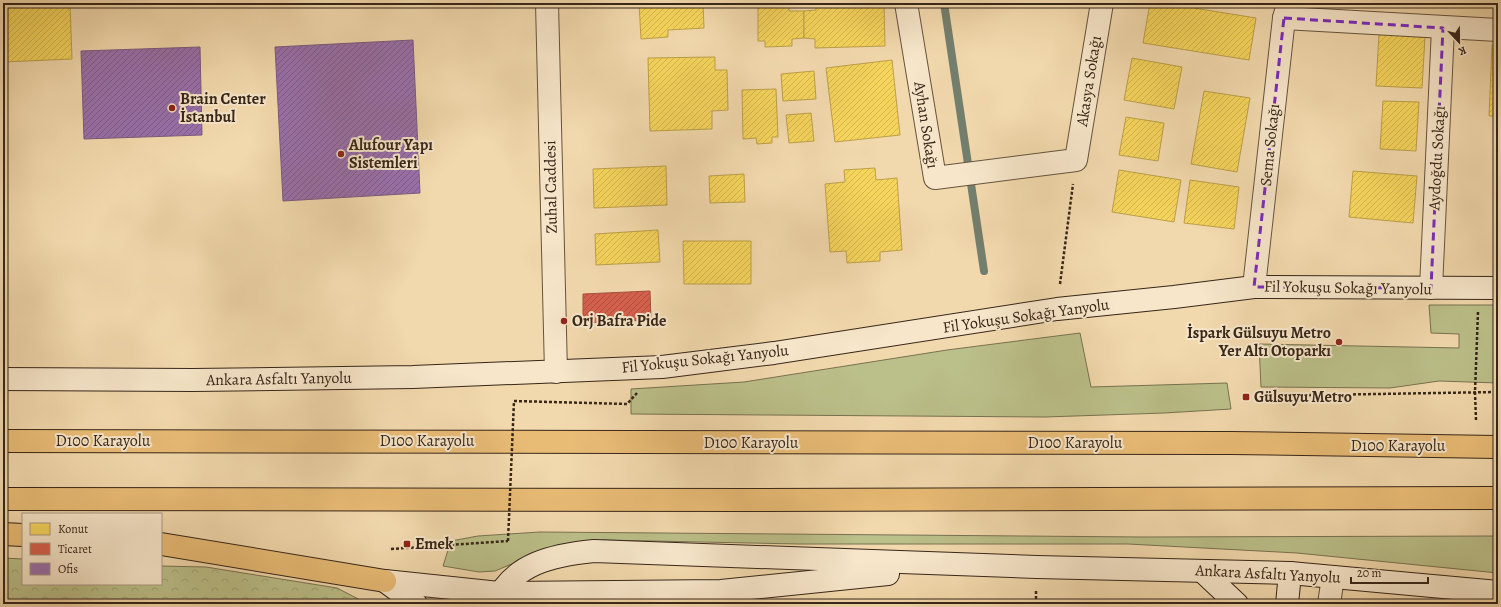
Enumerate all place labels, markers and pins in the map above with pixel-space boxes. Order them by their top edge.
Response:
place label: Brain Center İstanbul [180,88,266,128]
marker: Brain Center İstanbul [167,103,177,113]
place label: Alufour Yapı Sistemleri [348,134,433,174]
marker: Alufour Yapı Sistemleri [336,149,346,159]
place label: Orj Bafra Pide [572,310,666,332]
marker: Orj Bafra Pide [559,316,569,326]
place label: İspark Gülsuyu Metro Yer Altı Otoparkı [1187,322,1331,362]
marker: İspark Gülsuyu Metro Yer Altı Otoparkı [1334,337,1344,347]
place label: Gülsuyu Metro [1254,386,1352,408]
marker: Gülsuyu Metro [1241,392,1251,402]
place label: Emek [415,533,454,555]
marker: Emek [402,539,412,549]

